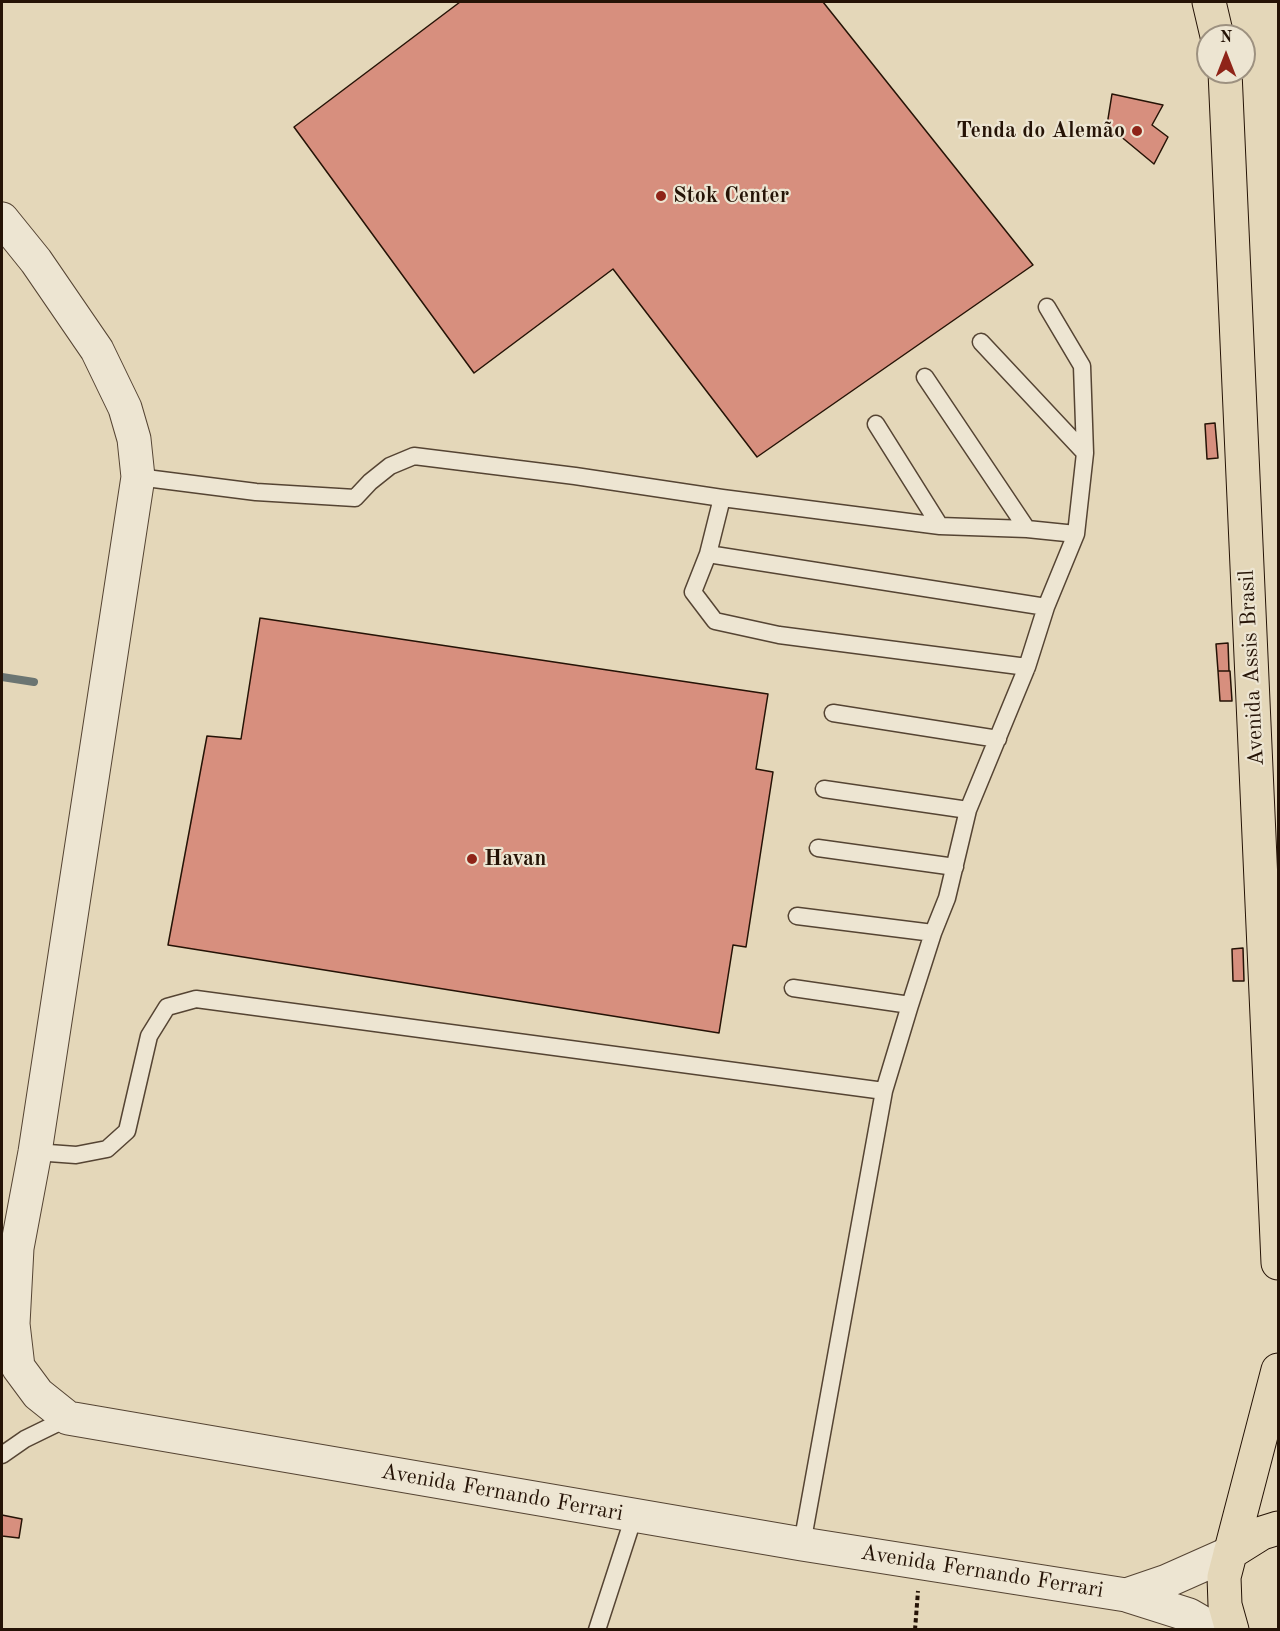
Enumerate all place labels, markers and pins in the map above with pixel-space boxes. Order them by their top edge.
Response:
place label: Tenda do Alemão [956,118,1125,144]
marker: Tenda do Alemão [1130,124,1144,138]
place label: Stok Center [673,183,789,209]
marker: Stok Center [654,189,668,203]
place label: Havan [484,846,546,872]
marker: Havan [465,852,479,866]

